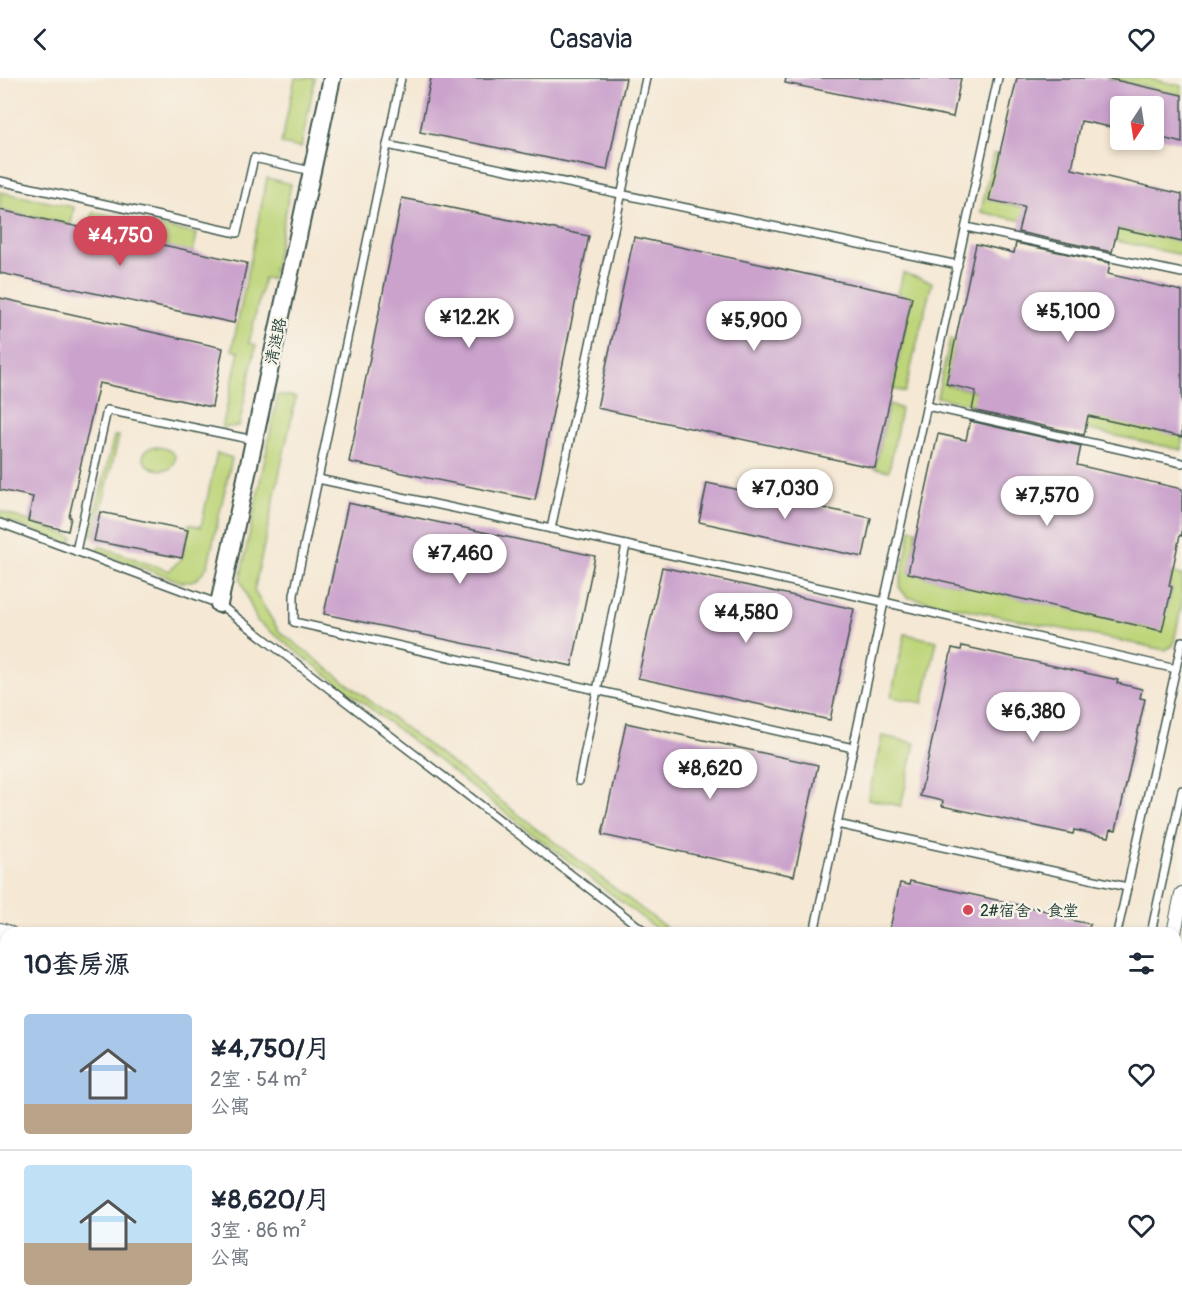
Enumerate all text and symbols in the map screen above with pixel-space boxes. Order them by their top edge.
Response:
icon: back [24,23,57,56]
text: Casavia [549,23,633,56]
icon: heart [1125,23,1158,56]
north arrow [1110,96,1164,150]
map controls [1110,96,1164,150]
pin: ¥4,750 [71,216,169,267]
text: ¥4,750 [87,223,153,248]
pin: ¥5,100 [1019,292,1117,343]
pin: ¥12.2K [420,298,518,349]
text: ¥5,100 [1036,299,1100,324]
pin: ¥5,900 [705,301,803,352]
text: ¥12.2K [439,305,499,330]
text: ¥5,900 [720,308,788,333]
street label: 清涟路 [261,316,291,367]
pin: ¥7,030 [736,469,834,520]
text: ¥7,030 [751,476,819,501]
pin: ¥7,570 [998,476,1096,527]
text: ¥7,570 [1015,483,1079,508]
pin: ¥7,460 [411,534,509,585]
text: ¥7,460 [427,541,493,566]
pin: ¥4,580 [697,593,795,644]
text: ¥4,580 [713,600,779,625]
pin: ¥6,380 [984,692,1082,743]
text: ¥6,380 [1000,699,1066,724]
pin: ¥8,620 [661,749,759,800]
text: ¥8,620 [677,756,743,781]
place label: 2#宿舍、食堂 [980,901,1079,921]
marker: 2#宿舍、食堂 [961,903,975,917]
icon: filters [1125,947,1158,980]
text: 10套房源 [24,949,130,981]
text: ¥4,750/月 [210,1033,331,1065]
icon: home [72,1038,144,1110]
icon: heart [1125,1058,1158,1091]
text: 2室 · 54 m² [210,1067,308,1092]
text: 公寓 [210,1094,250,1119]
text: ¥8,620/月 [210,1184,331,1216]
icon: home [72,1189,144,1261]
icon: heart [1125,1209,1158,1242]
text: 3室 · 86 m² [210,1218,307,1243]
text: 公寓 [210,1245,250,1270]

